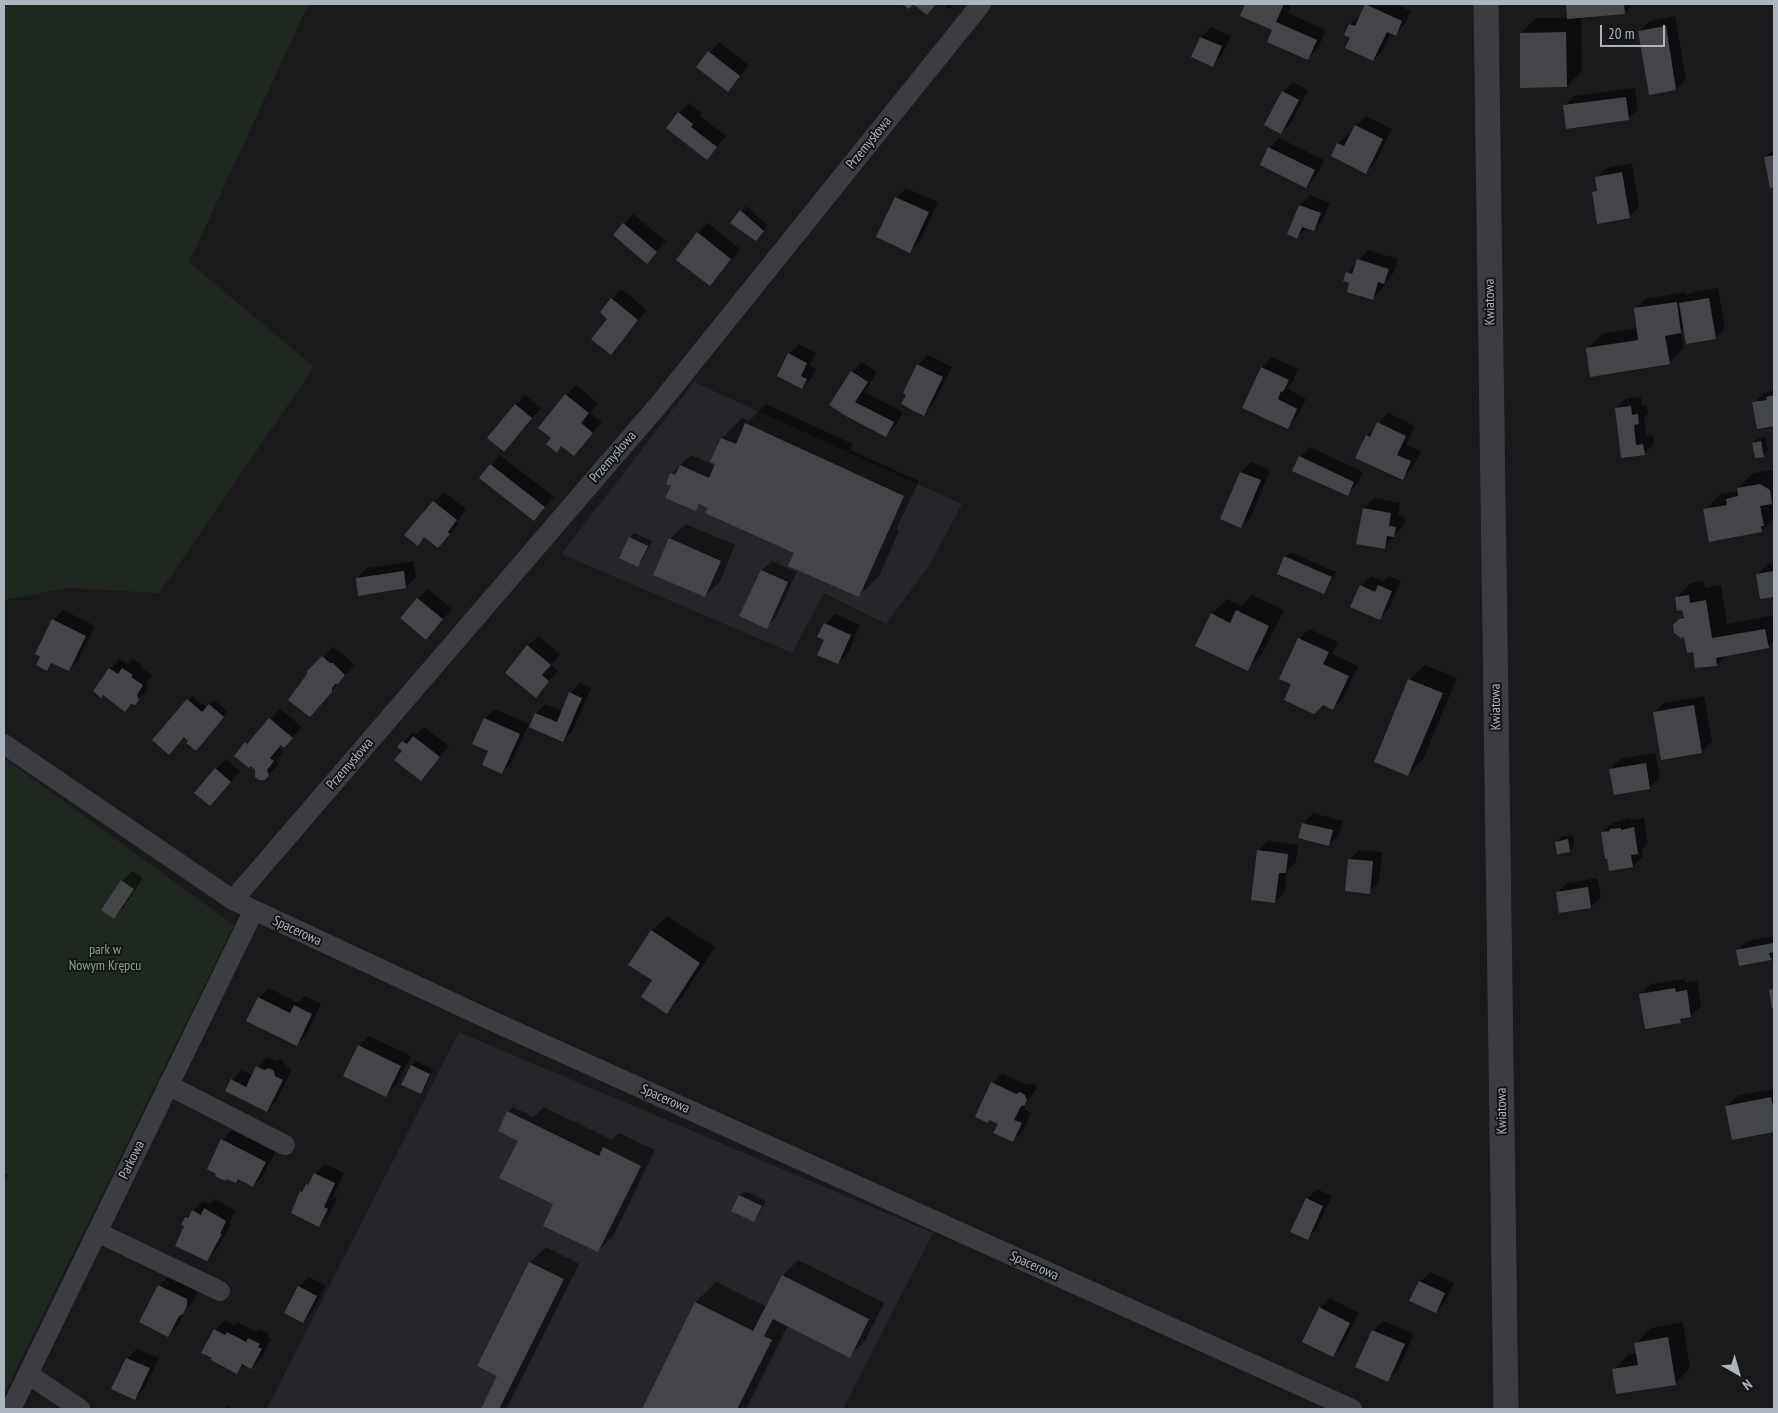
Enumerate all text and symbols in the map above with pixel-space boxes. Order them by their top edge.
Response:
scale bar [1603,15,1668,47]
text: 20 m [1608,24,1634,43]
street label: Przemysłowa [843,113,895,173]
street label: Kwiatowa [1481,278,1499,326]
street label: Przemysłowa [586,428,640,486]
street label: Kwiatowa [1487,683,1505,731]
street label: Przemysłowa [323,735,377,793]
street label: Spacerowa [270,912,324,950]
park label: park w Nowym Krępcu [69,942,141,974]
street label: Spacerowa [638,1081,692,1117]
street label: Kwiatowa [1493,1087,1511,1135]
street label: Parkowa [116,1138,148,1182]
street label: Spacerowa [1007,1248,1061,1284]
north arrow [1713,1348,1763,1398]
text: N [1739,1375,1756,1394]

